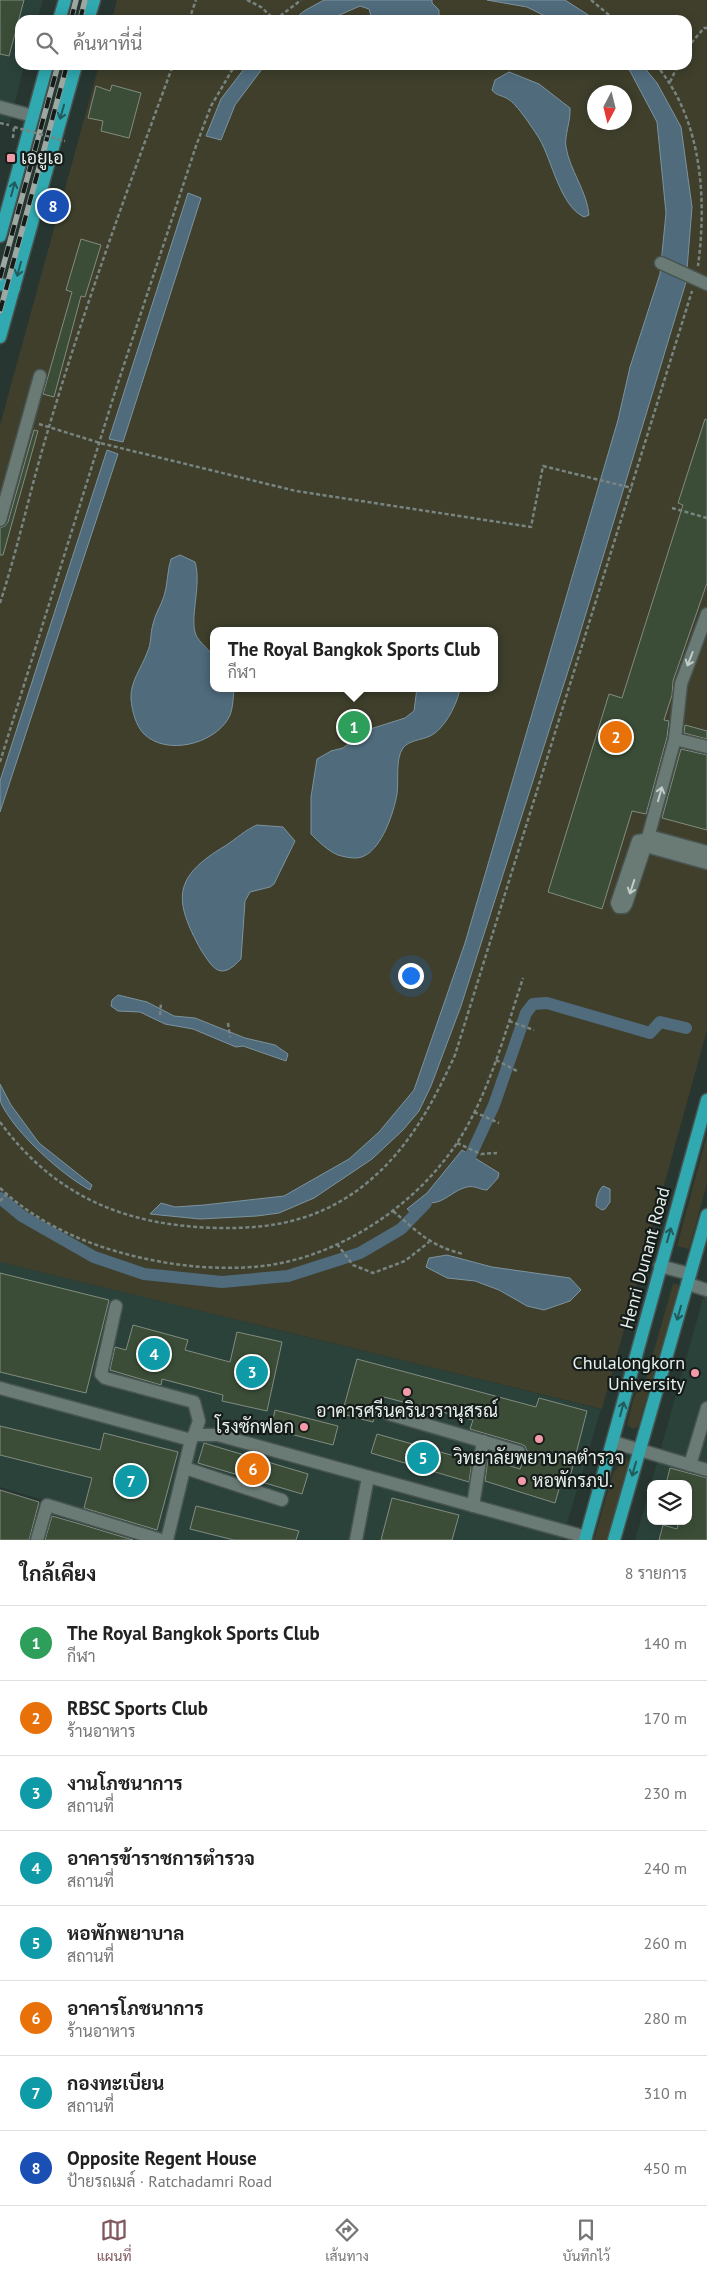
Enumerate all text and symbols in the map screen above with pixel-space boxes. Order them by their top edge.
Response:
search box [15,15,692,70]
icon: search [33,29,61,57]
text: ค้นหาที่นี่ [73,31,142,55]
north arrow [587,85,632,130]
one-way arrow [57,104,67,120]
place label: เอยูเอ [21,146,64,171]
marker: เอยูเอ [5,152,17,164]
one-way arrow [9,181,18,197]
pin: 8 [37,187,69,225]
one-way arrow [14,260,23,276]
popup [210,627,498,692]
text: The Royal Bangkok Sports Club [228,637,480,661]
one-way arrow [685,651,694,666]
text: กีฬา [228,662,256,682]
pin: 1 [338,708,370,746]
pin: 2 [600,718,632,756]
one-way arrow [656,786,665,802]
one-way arrow [626,879,636,895]
your location [398,963,424,989]
street label: Henri Dunant Road [615,1184,675,1331]
one-way arrow [665,1228,674,1244]
one-way arrow [674,1304,684,1320]
pin: 4 [138,1335,170,1373]
place label: Chulalongkorn University [573,1351,686,1395]
pin: 3 [236,1353,268,1391]
marker: Chulalongkorn University [689,1367,701,1379]
marker: อาคารศรีนครินวรานุสรณ์ [401,1386,413,1398]
place label: อาคารศรีนครินวรานุสรณ์ [316,1398,498,1423]
one-way arrow [618,1401,627,1417]
place label: โรงซักฟอก [214,1414,294,1438]
marker: โรงซักฟอก [298,1421,310,1433]
marker: วิทยาลัยพยาบาลตำรวจ [533,1433,545,1445]
pin: 5 [407,1439,439,1477]
place label: วิทยาลัยพยาบาลตำรวจ [452,1446,625,1469]
pin: 6 [237,1450,269,1488]
one-way arrow [629,1461,639,1477]
pin: 7 [115,1462,147,1500]
place label: หอพักรภป. [532,1469,613,1492]
marker: หอพักรภป. [516,1475,528,1487]
map controls [647,1480,692,1525]
button: layers [647,1480,692,1525]
text: ใกล้เคียง [20,1560,96,1587]
text: 8 รายการ [625,1563,687,1583]
text: The Royal Bangkok Sports Club [67,1621,320,1645]
text: 1 [31,1633,41,1653]
text: 140 m [644,1633,687,1653]
text: กีฬา [67,1646,96,1666]
text: RBSC Sports Club [67,1696,208,1720]
text: 2 [31,1708,41,1728]
text: 170 m [644,1708,687,1728]
text: ร้านอาหาร [67,1721,136,1741]
text: งานโภชนาการ [67,1771,183,1795]
text: 3 [31,1783,41,1803]
text: 230 m [644,1783,687,1803]
text: สถานที่ [67,1796,114,1816]
text: อาคารข้าราชการตำรวจ [67,1846,255,1870]
text: 4 [31,1858,41,1878]
text: 240 m [644,1858,687,1878]
text: สถานที่ [67,1871,114,1891]
text: หอพักพยาบาล [67,1921,184,1945]
text: 5 [31,1933,41,1953]
text: 260 m [644,1933,687,1953]
text: สถานที่ [67,1946,114,1966]
text: อาคารโภชนาการ [67,1996,204,2020]
text: 6 [31,2008,41,2028]
text: 280 m [644,2008,687,2028]
text: ร้านอาหาร [67,2021,136,2041]
text: กองทะเบียน [67,2071,164,2095]
text: 7 [31,2083,41,2103]
text: 310 m [644,2083,687,2103]
text: สถานที่ [67,2096,114,2116]
text: Opposite Regent House [67,2146,257,2170]
text: 8 [31,2158,41,2178]
text: 450 m [644,2158,687,2178]
text: ป้ายรถเมล์ · Ratchadamri Road [67,2171,272,2191]
tab: แผนที่ [97,2216,132,2265]
tab: เส้นทาง [325,2216,369,2265]
tab: บันทึกไว้ [562,2216,610,2265]

